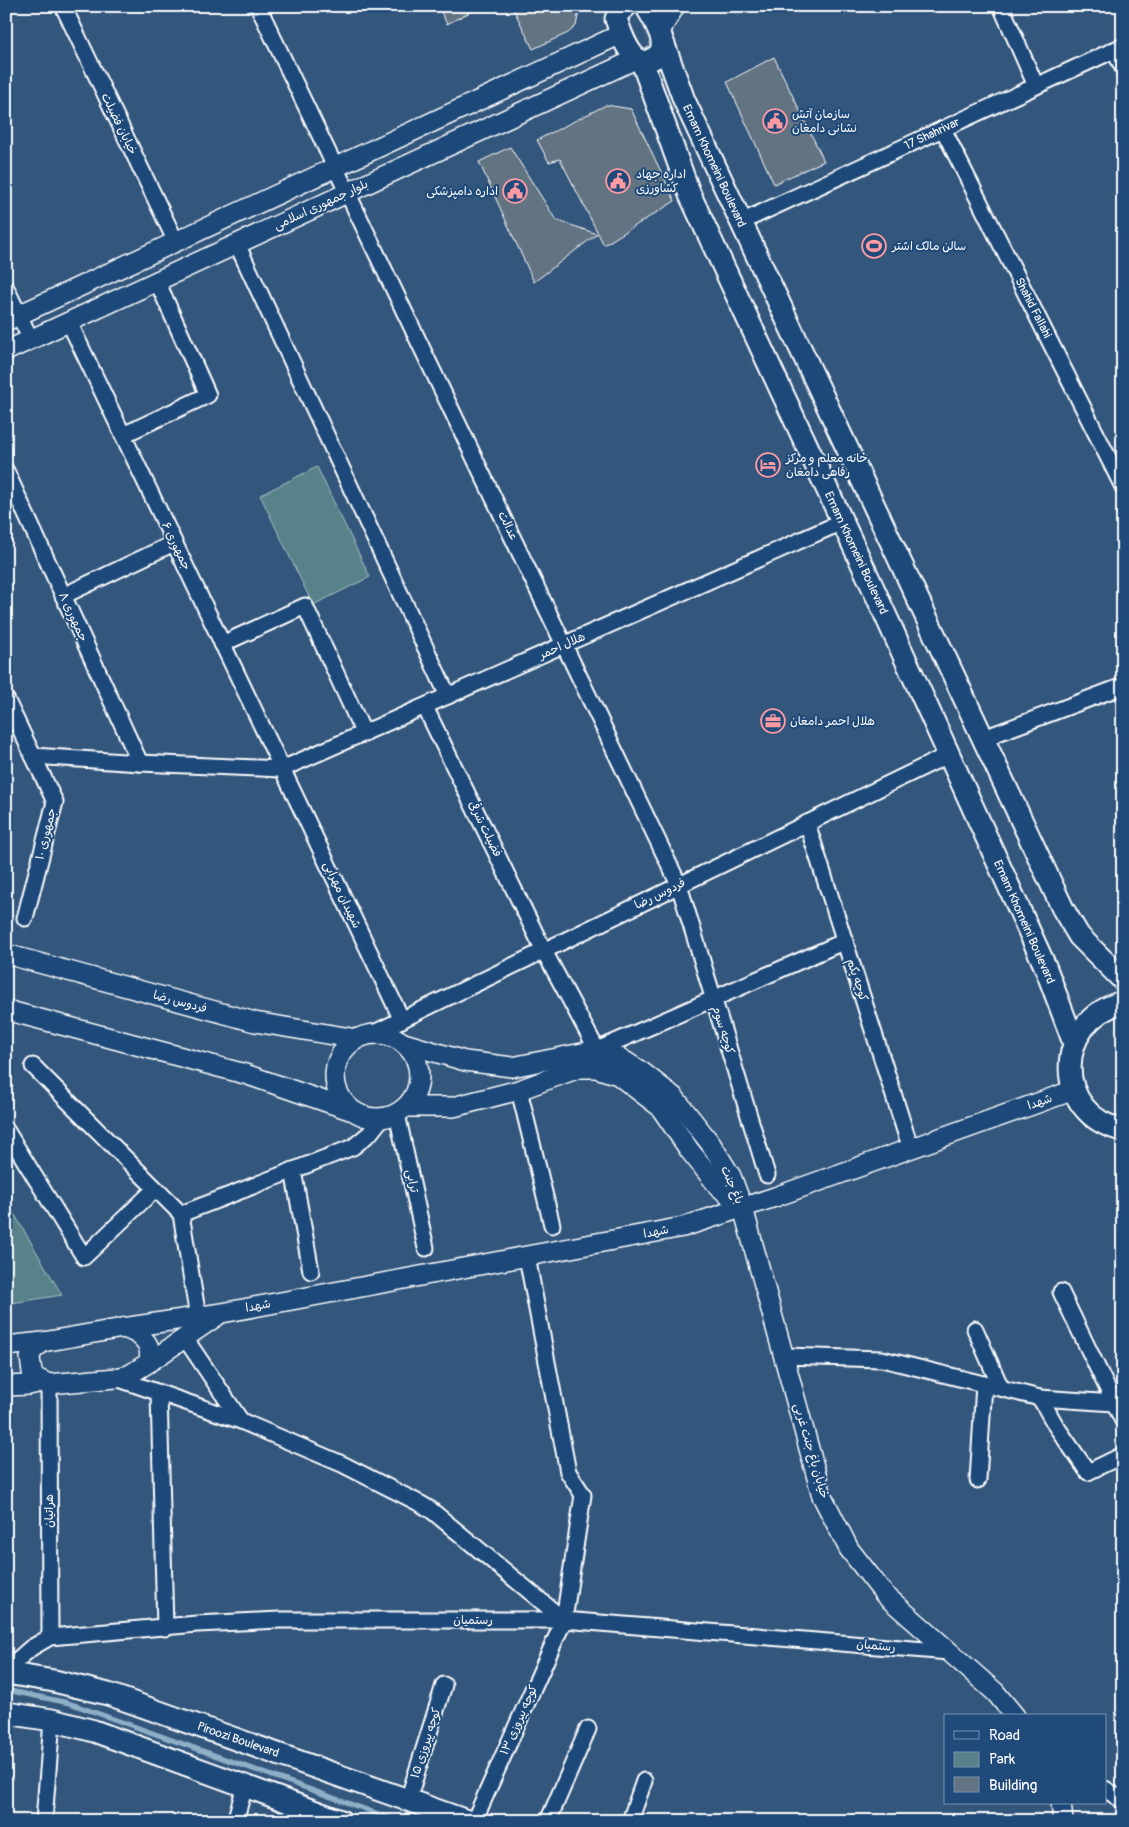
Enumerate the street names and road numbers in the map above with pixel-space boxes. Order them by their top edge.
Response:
street label: خیابان فضیلت [98,91,140,157]
street label: Emam Khomeini Boulevard [679,102,749,230]
street label: 17 Shahrivar [902,114,963,153]
street label: بلوار جمهوری اسلامی [271,177,371,233]
street label: Shahid Fallahi [1011,275,1055,341]
street label: Emam Khomeini Boulevard [821,489,891,617]
street label: عدالت [494,509,522,543]
street label: جمهوری ۶ [158,519,194,573]
street label: جمهوری ۸ [55,590,91,644]
street label: هلال احمر [536,629,588,663]
street label: فضیلت شرقی [465,799,505,860]
street label: جمهوری ۱۰ [32,807,60,861]
street label: Emam Khomeini Boulevard [990,858,1058,986]
street label: شهیدان مهرابی [320,859,364,931]
street label: فردوس رضا [632,875,688,913]
street label: کوچه یکم [842,957,871,1004]
street label: فردوس رضا [151,988,209,1016]
street label: کوچه سوم [708,1004,737,1056]
street label: شهدا [1026,1091,1054,1113]
street label: باغ جنت [716,1164,747,1207]
street label: ترابی [402,1168,422,1194]
street label: شهدا [642,1222,670,1242]
street label: شهدا [244,1296,272,1316]
street label: خیابان باغ جنت غربی [789,1402,832,1501]
street label: هراتیان [42,1494,57,1528]
street label: رستمیان [453,1613,493,1628]
street label: رستمیان [856,1637,896,1655]
street label: کوچه پیروزی ۱۳ [497,1683,541,1757]
street label: کوچه پیروزی ۱۵ [407,1706,445,1780]
street label: Piroozi Boulevard [195,1719,281,1761]

